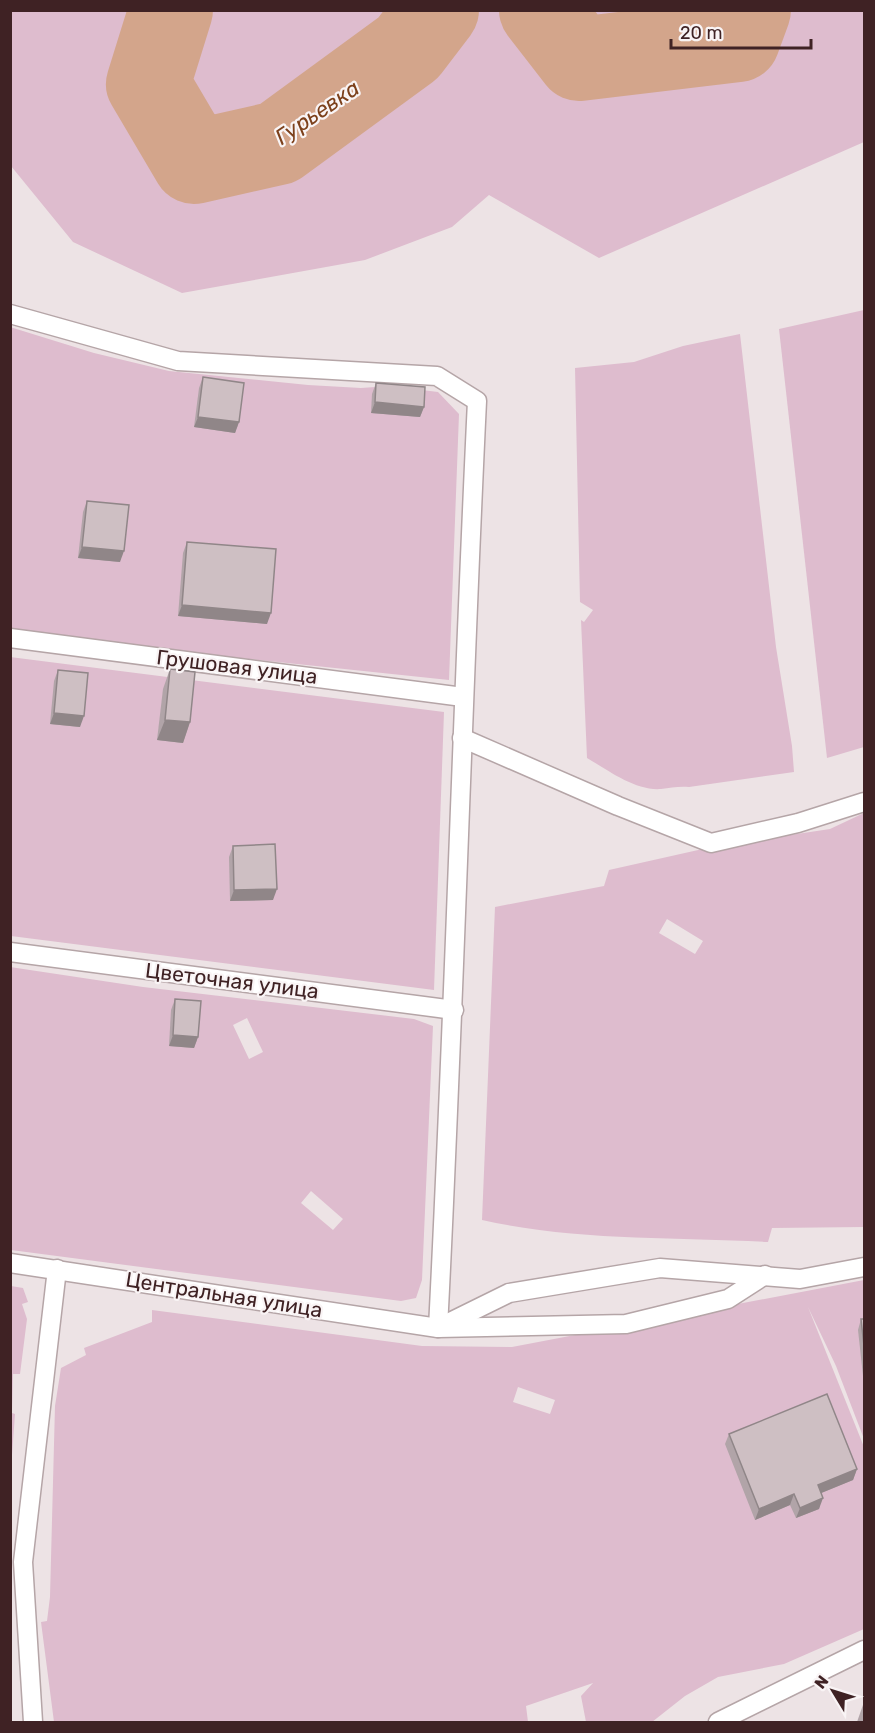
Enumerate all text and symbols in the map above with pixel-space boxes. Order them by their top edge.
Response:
scale bar [671,12,810,50]
text: 20 m [680,22,722,44]
water label: Гурьевка [270,74,365,150]
street label: Грушовая улица [155,644,319,689]
street label: Цветочная улица [144,957,320,1004]
street label: Центральная улица [124,1267,324,1322]
north arrow [803,1661,863,1721]
text: N [811,1672,833,1692]

